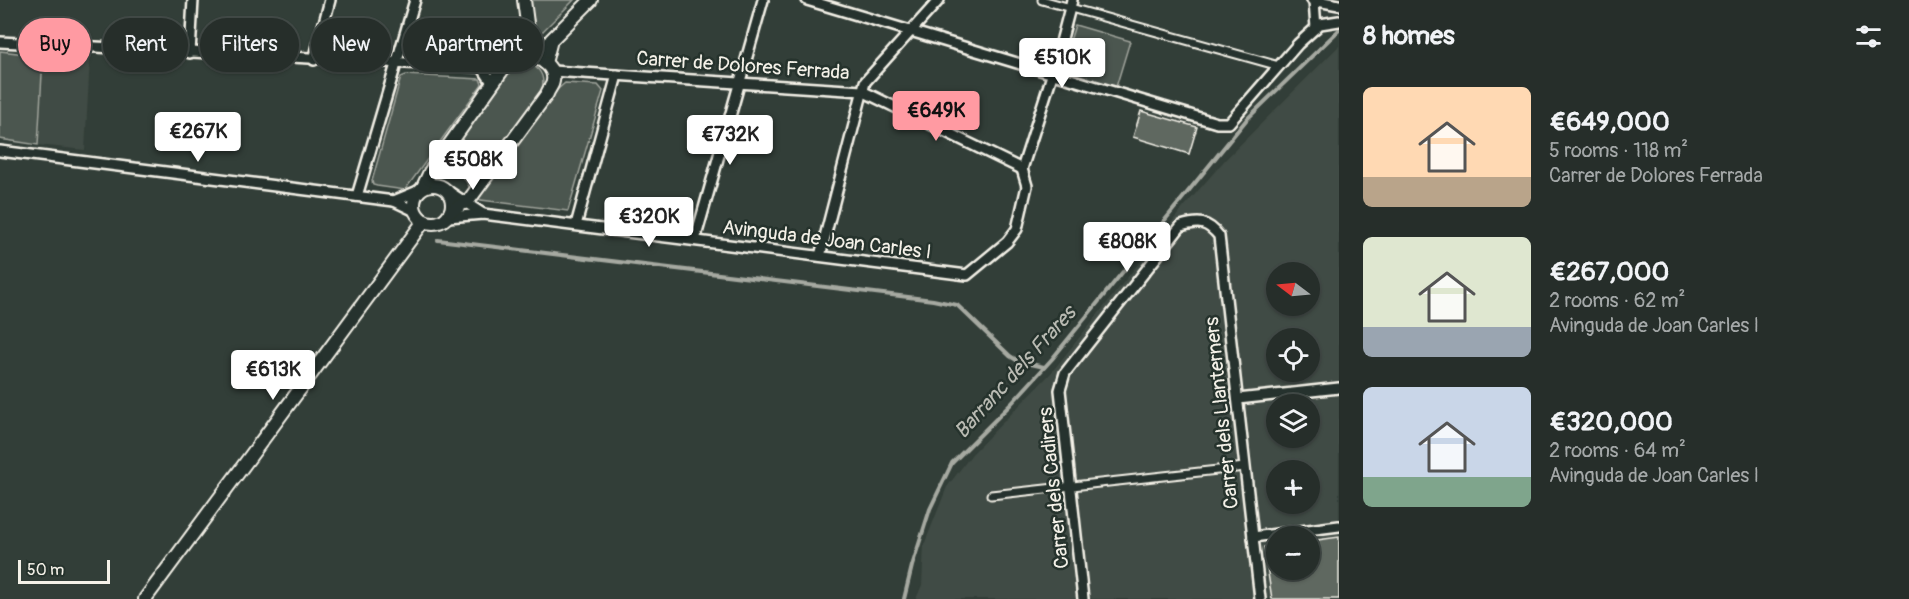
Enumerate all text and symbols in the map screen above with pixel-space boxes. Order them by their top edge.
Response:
chip: Buy [18,18,91,72]
chip: Rent [103,18,188,72]
chip: Filters [200,18,299,72]
chip: New [311,18,391,72]
chip: Apartment [403,18,543,72]
text: 8 homes [1363,20,1455,52]
icon: filters [1852,20,1885,53]
pin: €510K [1020,38,1104,89]
text: €510K [1033,45,1091,70]
street label: Carrer de Dolores Ferrada [636,46,850,85]
pin: €649K [894,91,978,142]
text: €649K [907,98,965,123]
text: €649,000 [1549,106,1670,138]
icon: home [1411,111,1483,183]
pin: €267K [156,112,240,163]
pin: €732K [688,115,772,166]
text: €267K [169,119,227,144]
text: €732K [701,122,759,147]
text: 5 rooms · 118 m² [1549,138,1688,163]
pin: €508K [431,140,515,191]
text: €508K [443,147,503,172]
text: Carrer de Dolores Ferrada [1549,163,1763,188]
pin: €320K [607,197,691,248]
text: €320K [618,204,680,229]
street label: Avinguda de Joan Carles I [721,214,933,265]
pin: €808K [1085,222,1169,273]
text: €808K [1097,229,1157,254]
text: €267,000 [1549,256,1669,288]
icon: home [1411,261,1483,333]
north arrow [1266,262,1320,316]
map controls [1266,262,1320,580]
text: 2 rooms · 62 m² [1549,288,1685,313]
water label: Barranc dels Frares [949,298,1084,444]
text: Avinguda de Joan Carles I [1549,313,1759,338]
street label: Carrer dels Llanterners [1199,316,1244,510]
button: locate [1266,328,1320,382]
pin: €613K [231,350,315,401]
text: €613K [245,357,301,382]
button: layers [1266,394,1320,448]
street label: Carrer dels Cadirers [1033,406,1074,570]
text: €320,000 [1549,406,1673,438]
icon: home [1411,411,1483,483]
text: 2 rooms · 64 m² [1549,438,1686,463]
button: + [1266,460,1320,514]
text: Avinguda de Joan Carles I [1549,463,1759,488]
button: − [1266,526,1320,580]
scale bar [18,557,110,584]
text: 50 m [27,560,64,580]

